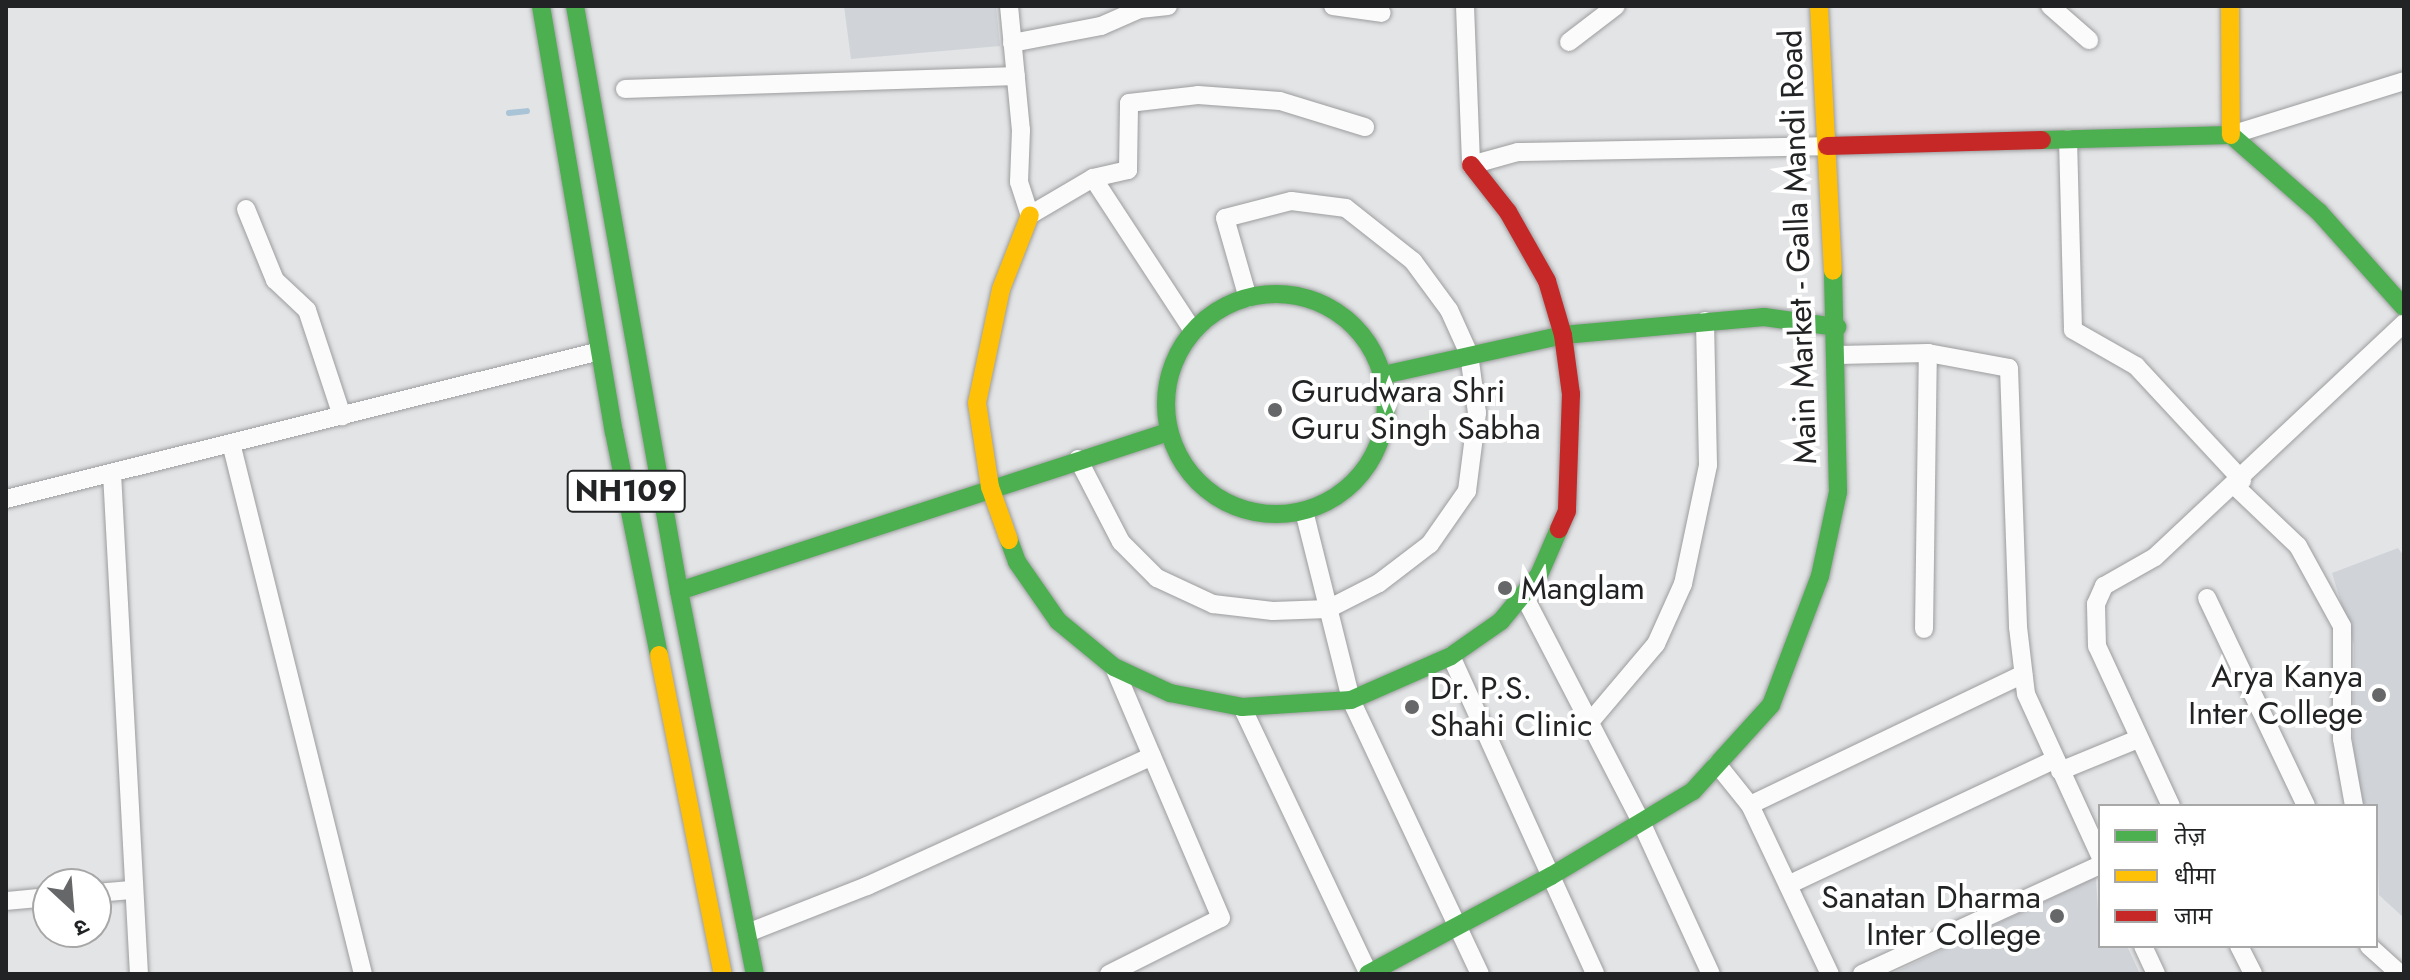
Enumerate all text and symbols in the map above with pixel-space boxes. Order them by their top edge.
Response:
street label: Main Market - Galla Mandi Road [1771,29,1825,465]
place label: Gurudwara Shri Guru Singh Sabha [1291,373,1541,448]
marker: Gurudwara Shri Guru Singh Sabha [1266,401,1284,419]
road number: NH109 [566,465,686,517]
place label: Manglam [1521,569,1645,607]
marker: Manglam [1496,579,1514,597]
place label: Arya Kanya Inter College [2188,658,2363,733]
place label: Dr. P.S. Shahi Clinic [1430,670,1592,745]
marker: Arya Kanya Inter College [2370,686,2388,704]
marker: Dr. P.S. Shahi Clinic [1401,696,1423,718]
legend [2098,804,2378,948]
text: तेज़ [2174,818,2206,853]
text: धीमा [2174,858,2216,893]
north arrow [32,868,112,948]
place label: Sanatan Dharma Inter College [1821,879,2041,954]
text: जाम [2174,898,2212,933]
marker: Sanatan Dharma Inter College [2048,907,2066,925]
text: उ [69,911,94,945]

